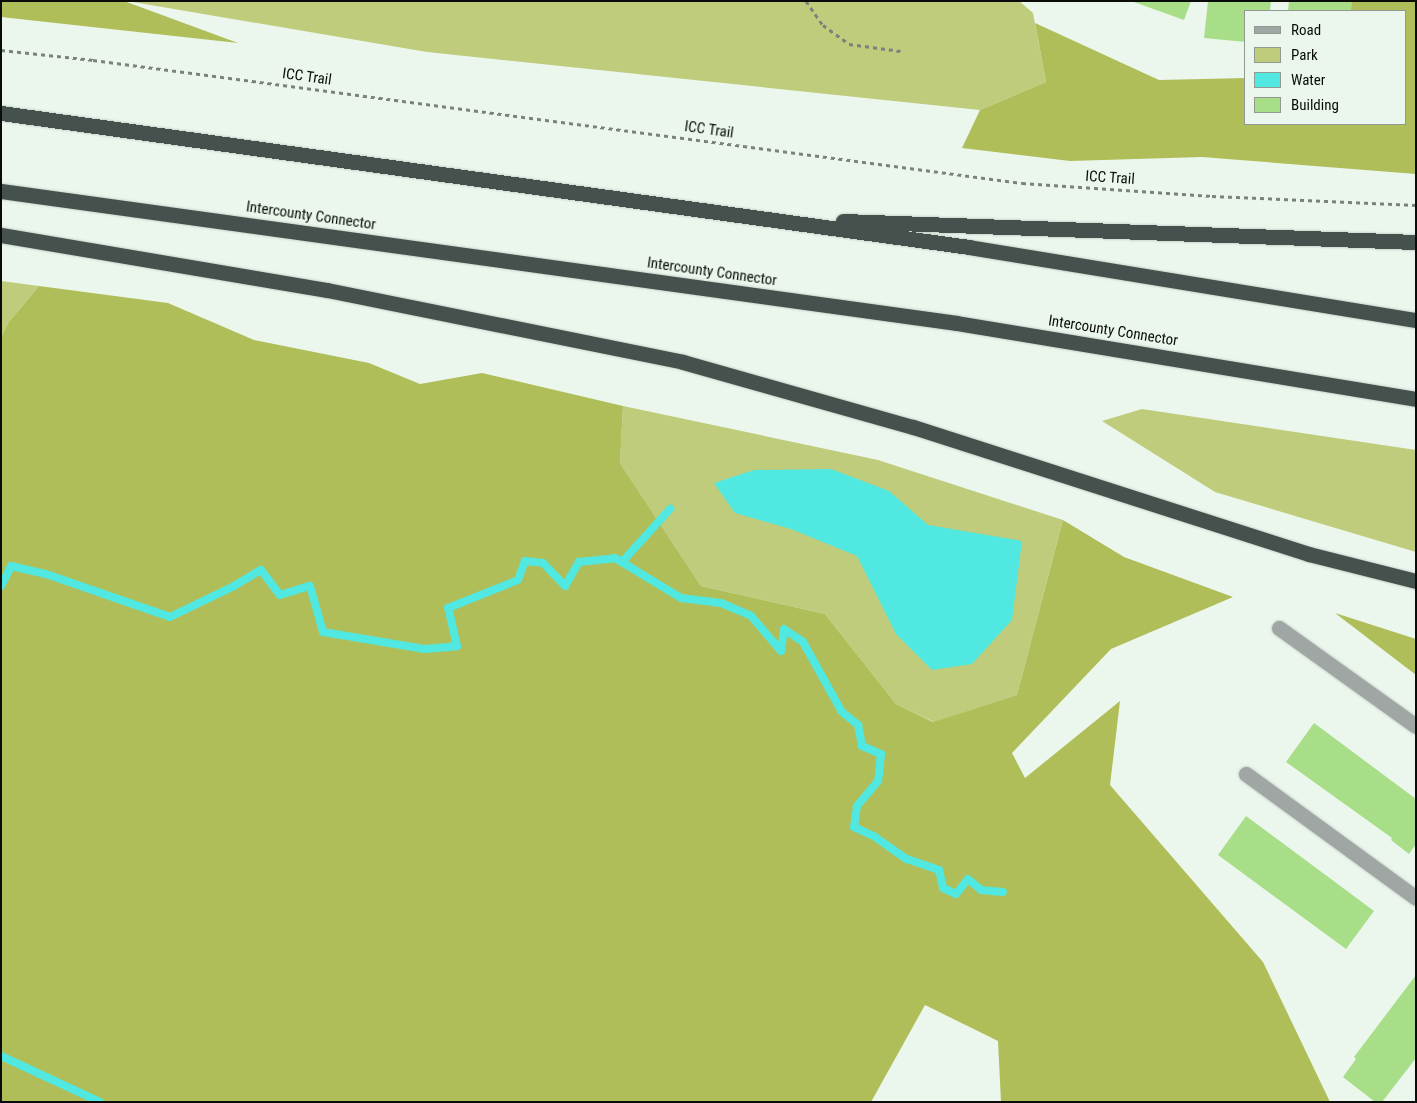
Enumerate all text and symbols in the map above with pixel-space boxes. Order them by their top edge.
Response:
legend [1244,10,1407,125]
text: Road [1291,21,1321,39]
text: Park [1291,46,1318,64]
street label: ICC Trail [281,65,333,89]
text: Water [1291,71,1325,89]
text: Building [1291,96,1339,114]
street label: ICC Trail [683,118,735,142]
street label: ICC Trail [1085,167,1135,189]
street label: Intercounty Connector [245,198,377,234]
street label: Intercounty Connector [646,254,778,290]
street label: Intercounty Connector [1047,312,1179,350]

